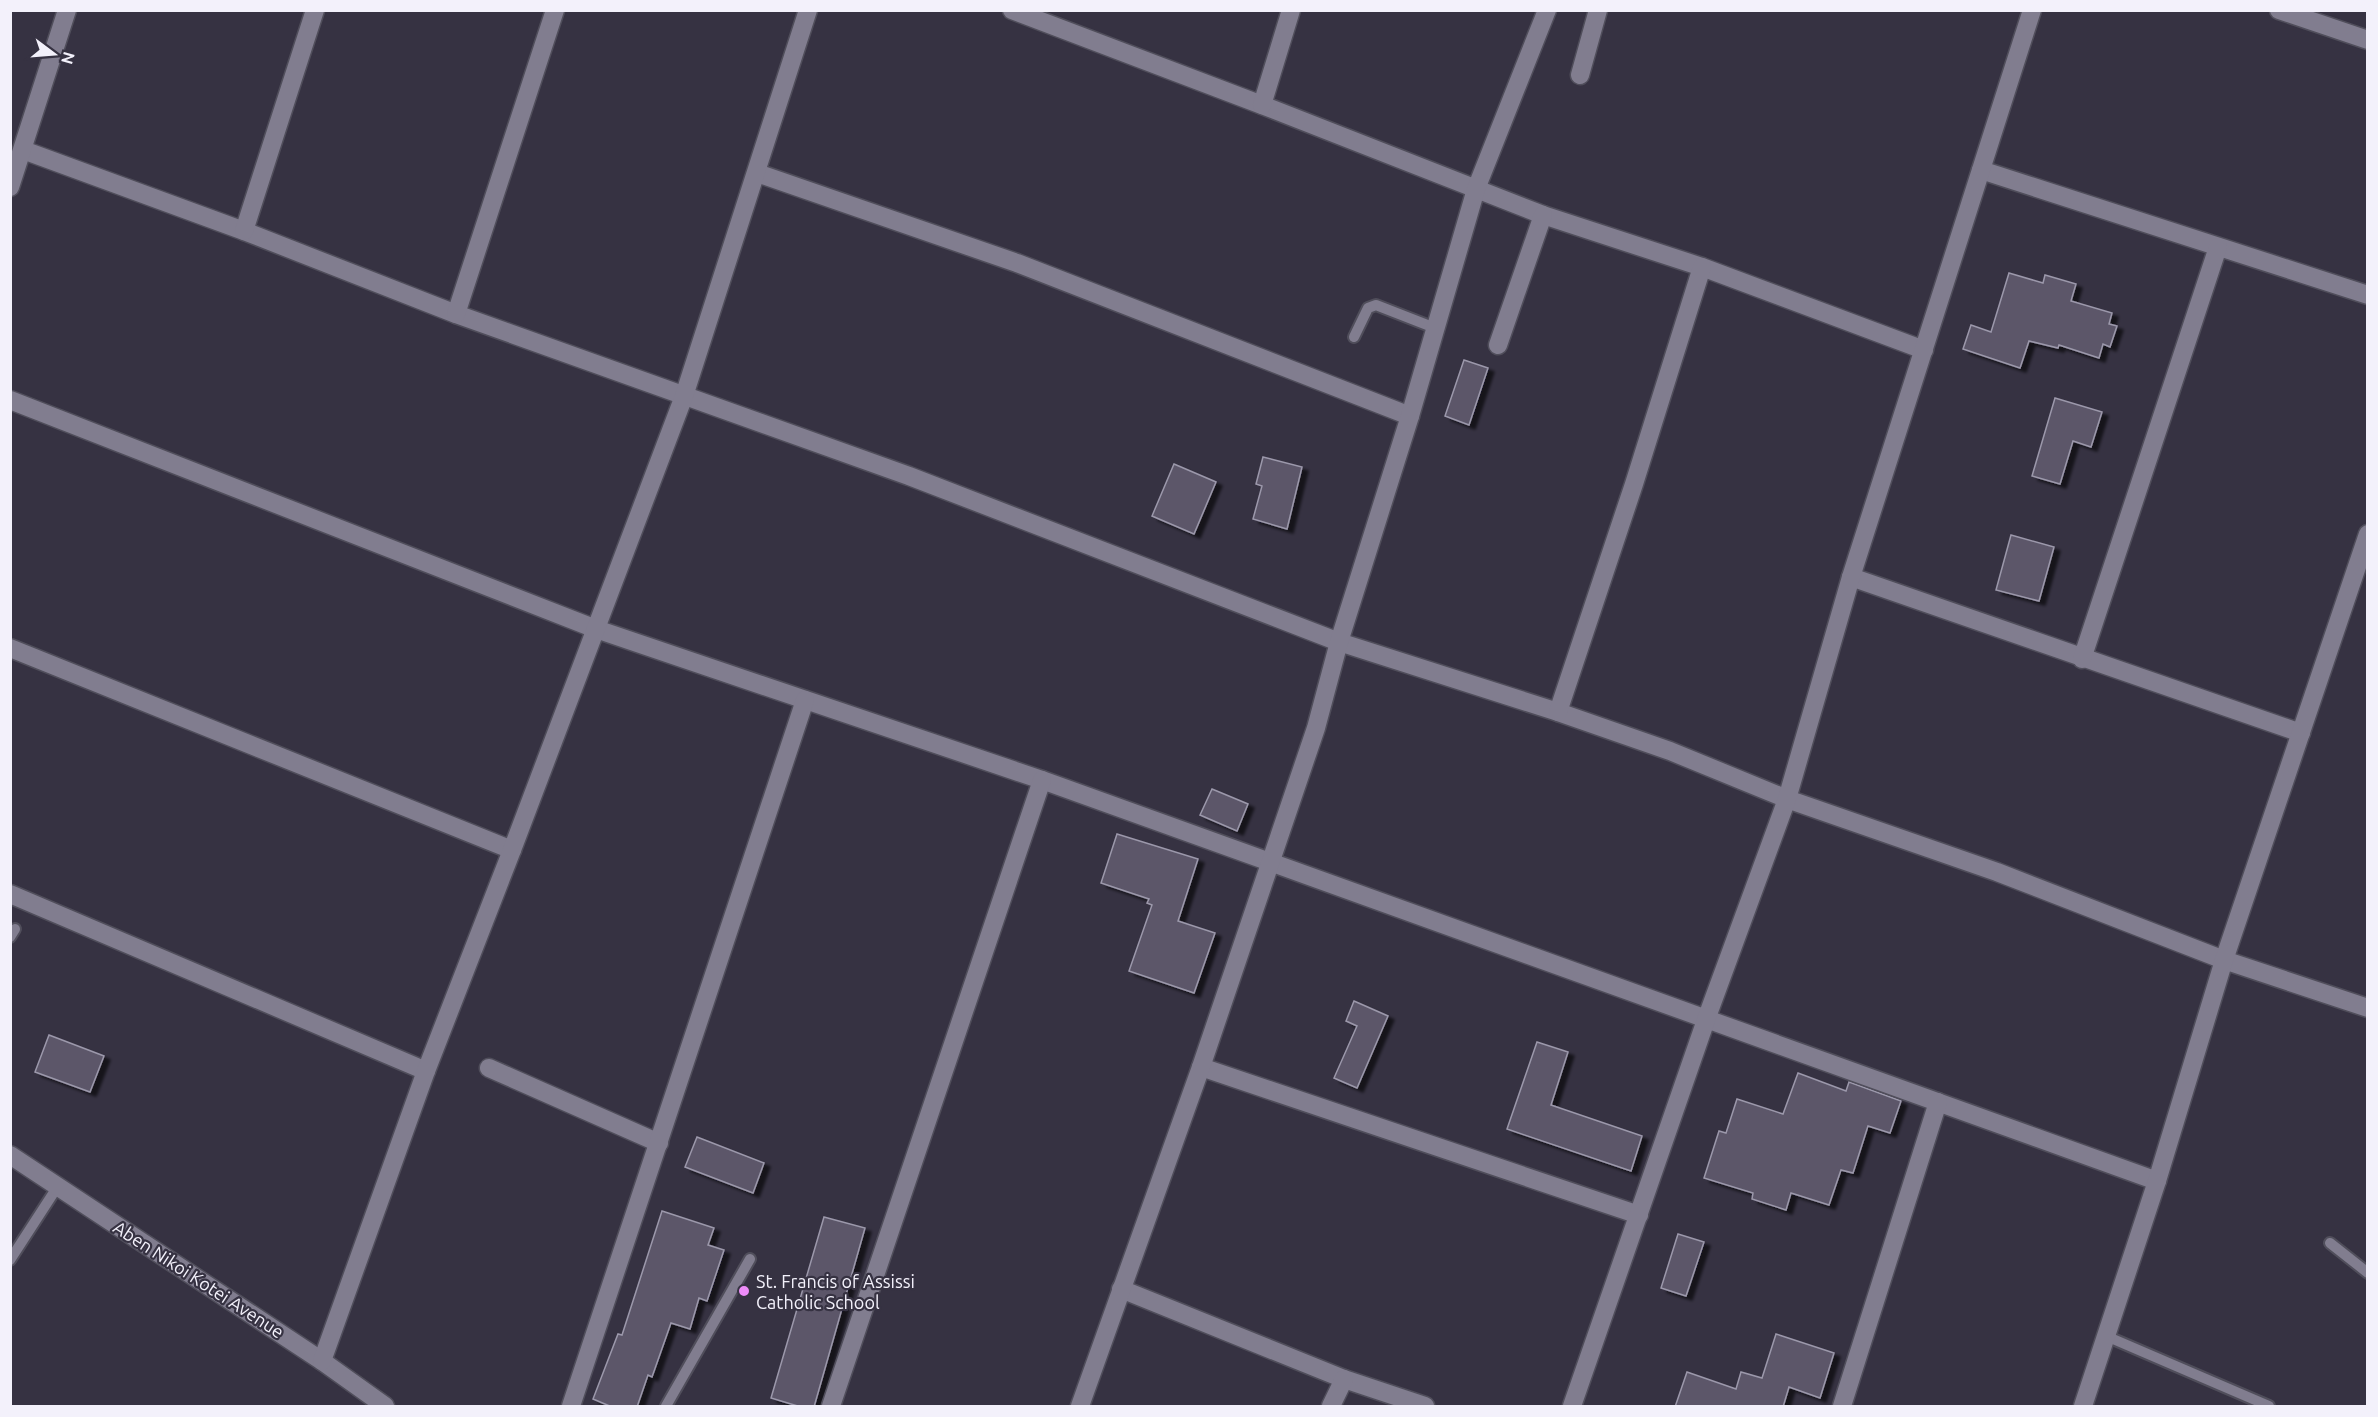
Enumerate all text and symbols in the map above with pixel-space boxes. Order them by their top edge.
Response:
north arrow [24,24,84,84]
text: N [58,50,79,66]
street label: Aben Nikoi Kotei Avenue [110,1216,288,1342]
place label: St. Francis of Assissi Catholic School [756,1271,915,1312]
marker: St. Francis of Assissi Catholic School [737,1284,751,1298]

